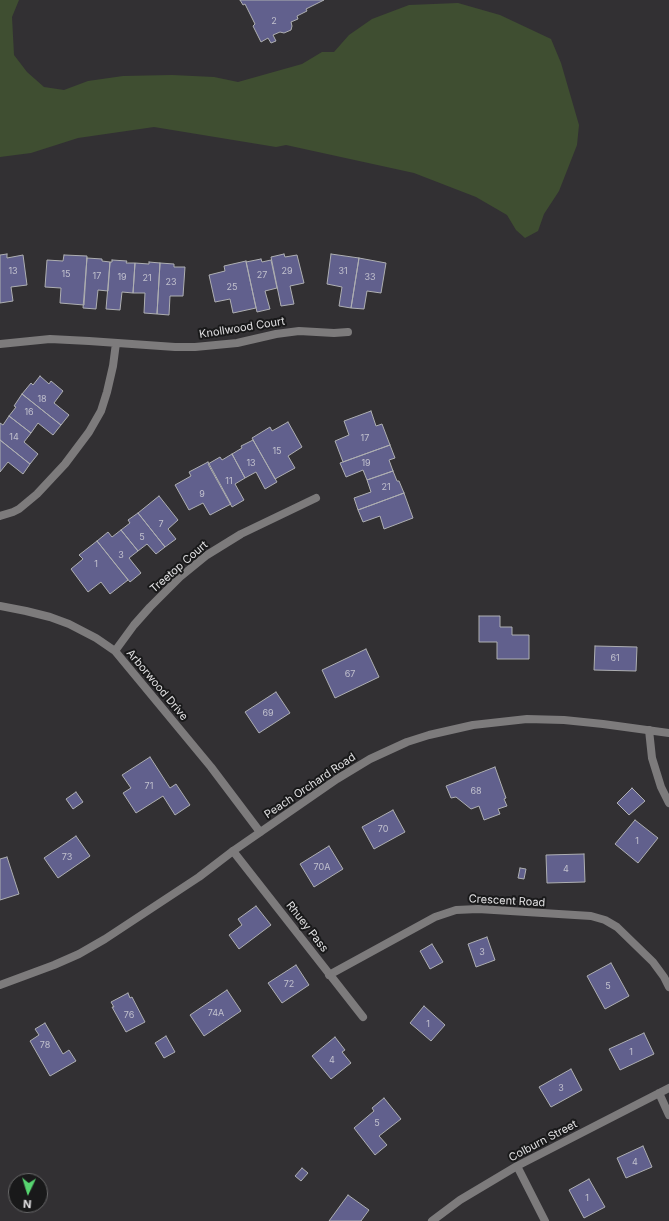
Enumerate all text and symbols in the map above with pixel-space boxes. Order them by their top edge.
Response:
house number: 2 [271,16,277,26]
house number: 13 [8,266,18,276]
house number: 29 [281,266,293,276]
house number: 31 [338,266,348,276]
house number: 15 [61,269,71,279]
house number: 27 [257,270,267,280]
house number: 17 [93,271,101,281]
house number: 19 [117,272,127,282]
house number: 33 [364,272,376,282]
house number: 21 [142,273,152,283]
house number: 23 [165,277,177,287]
house number: 25 [227,282,237,292]
street label: Knollwood Court [198,315,286,341]
house number: 18 [37,394,47,404]
house number: 16 [24,407,34,417]
house number: 14 [9,432,19,442]
house number: 17 [361,433,369,443]
house number: 15 [272,446,282,456]
house number: 13 [246,458,256,468]
house number: 19 [361,458,371,468]
house number: 11 [225,476,233,486]
house number: 21 [381,482,391,492]
house number: 9 [199,489,205,499]
house number: 7 [158,519,164,529]
house number: 5 [139,532,145,542]
street label: Treetop Court [147,538,211,596]
house number: 3 [118,550,124,560]
house number: 1 [94,559,98,569]
street label: Arborwood Drive [123,647,191,723]
house number: 61 [610,653,620,663]
house number: 67 [345,669,355,679]
house number: 69 [262,708,274,718]
street label: Peach Orchard Road [262,751,358,821]
house number: 71 [145,781,153,791]
house number: 68 [470,786,482,796]
house number: 70 [378,824,388,834]
house number: 1 [635,836,639,846]
house number: 73 [62,852,72,862]
house number: 70A [314,862,330,872]
house number: 4 [563,864,569,874]
street label: Crescent Road [468,892,546,910]
street label: Rhuey Pass [283,899,331,955]
house number: 3 [479,947,485,957]
house number: 72 [284,979,294,989]
house number: 5 [605,981,611,991]
house number: 74A [208,1008,224,1018]
house number: 76 [124,1010,134,1020]
house number: 1 [426,1019,430,1029]
house number: 78 [40,1040,50,1050]
house number: 1 [629,1047,633,1057]
house number: 4 [329,1055,335,1065]
house number: 3 [558,1083,564,1093]
street label: Colburn Street [507,1117,579,1165]
house number: 5 [374,1118,380,1128]
house number: 4 [632,1157,638,1167]
north arrow [8,1173,48,1213]
house number: 1 [585,1193,589,1203]
text: N [23,1197,32,1211]

